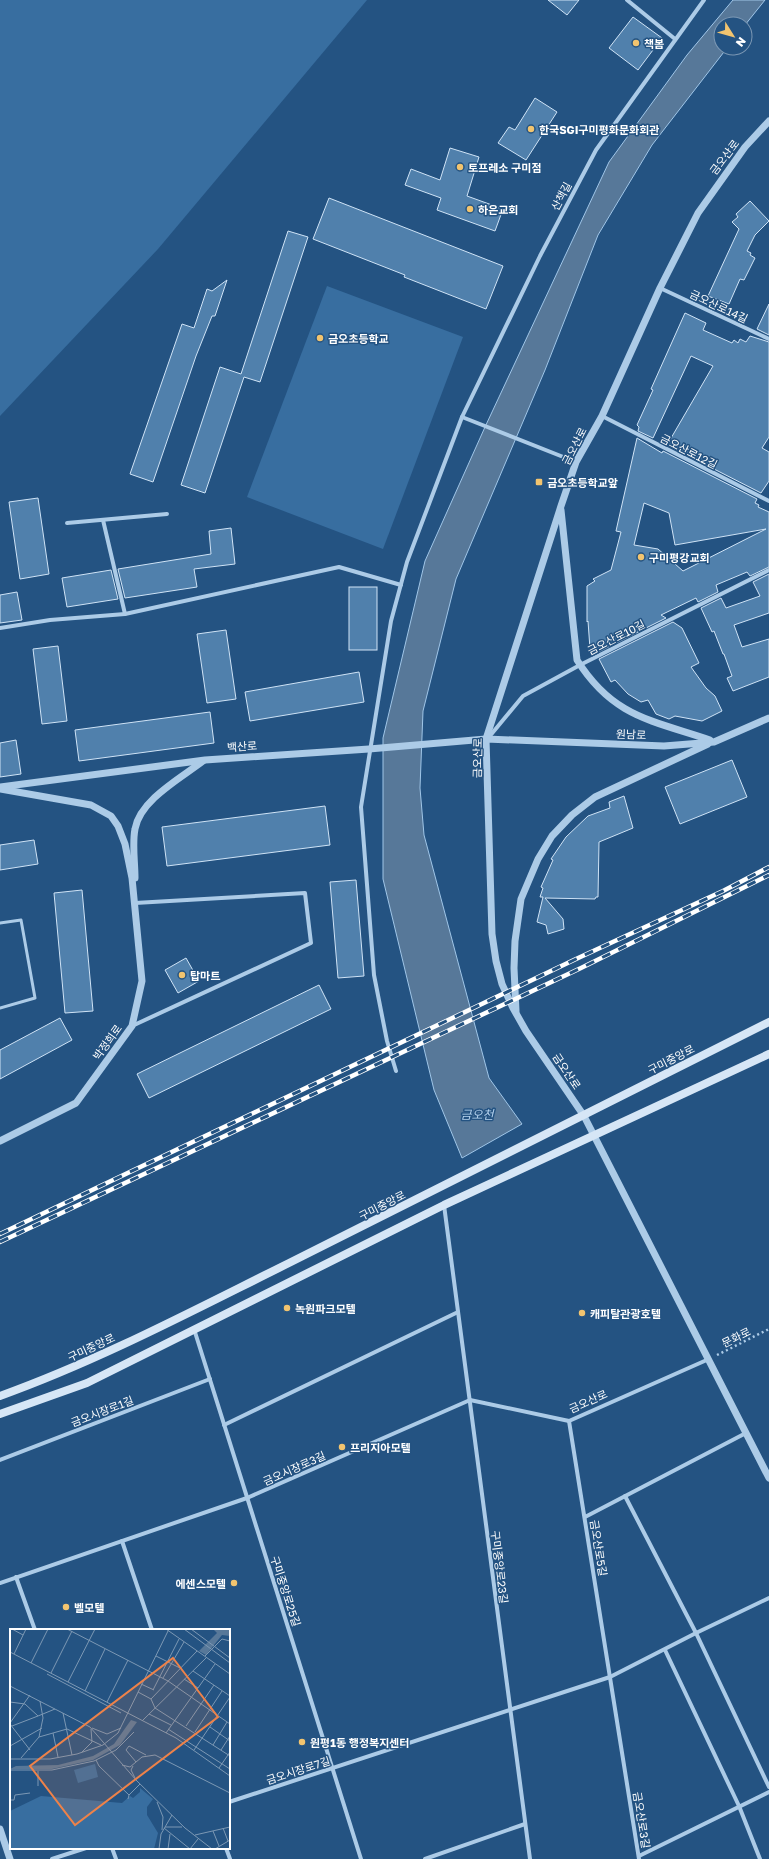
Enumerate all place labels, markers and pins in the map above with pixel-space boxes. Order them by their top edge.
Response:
place label: 책봄 [644,37,664,50]
marker: 책봄 [631,38,641,48]
place label: 한국SGI구미평화문화회관 [539,123,659,136]
marker: 한국SGI구미평화문화회관 [526,124,536,134]
place label: 토프레소 구미점 [468,161,542,174]
marker: 토프레소 구미점 [455,162,465,172]
place label: 하은교회 [478,203,518,216]
marker: 하은교회 [465,204,475,214]
place label: 금오초등학교 [328,332,389,345]
marker: 금오초등학교 [315,333,325,343]
place label: 금오초등학교앞 [547,476,618,489]
marker: 금오초등학교앞 [534,477,544,487]
place label: 구미평강교회 [649,551,710,564]
marker: 구미평강교회 [636,552,646,562]
place label: 탑마트 [190,969,220,982]
marker: 탑마트 [177,970,187,980]
place label: 녹원파크모텔 [295,1302,356,1315]
marker: 녹원파크모텔 [282,1303,292,1313]
place label: 캐피탈관광호텔 [590,1307,661,1320]
marker: 캐피탈관광호텔 [577,1308,587,1318]
place label: 프리지아모텔 [350,1441,411,1454]
marker: 프리지아모텔 [337,1442,347,1452]
place label: 에센스모텔 [175,1577,226,1590]
marker: 에센스모텔 [229,1578,239,1588]
place label: 벨모텔 [74,1601,104,1614]
marker: 벨모텔 [61,1602,71,1612]
place label: 원평1동 행정복지센터 [310,1736,410,1749]
marker: 원평1동 행정복지센터 [297,1737,307,1747]

